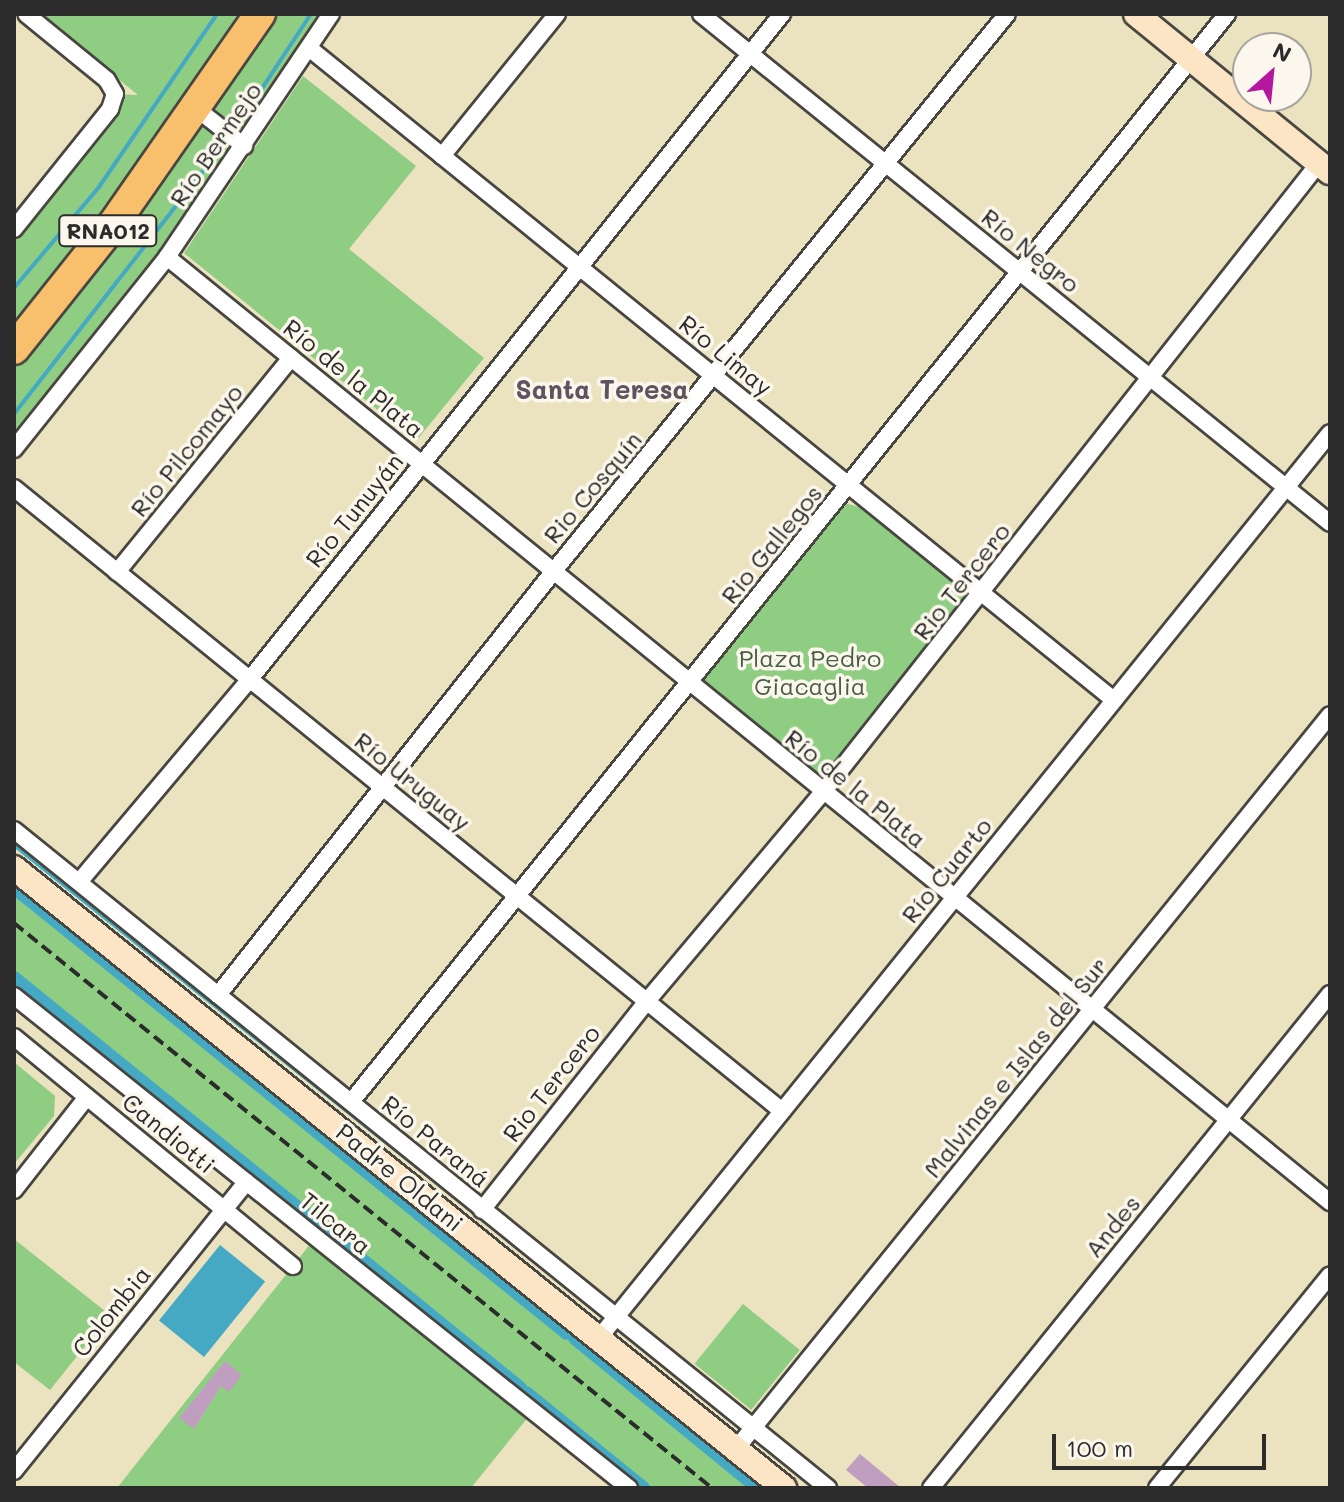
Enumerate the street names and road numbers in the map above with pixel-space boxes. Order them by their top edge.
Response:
street label: Río Bermejo [163,77,267,211]
street label: Río Negro [976,202,1086,298]
road number: RNA012 [58,213,158,249]
street label: Río Limay [674,309,778,401]
street label: Río de la Plata [278,313,430,443]
street label: Río Pilcomayo [124,378,248,522]
street label: Rio Cosquín [537,425,647,549]
street label: Río Tunuyán [299,447,409,573]
street label: Rio Gallegos [714,479,828,609]
street label: Rio Tercero [907,517,1015,645]
street label: Río de la Plata [780,723,932,853]
street label: Río Uruguay [349,726,477,836]
street label: Río Cuarto [895,812,997,928]
street label: Malvinas e Islas del Sur [917,951,1113,1183]
street label: Rio Tercero [497,1019,605,1147]
street label: Candiotti [117,1087,221,1179]
street label: Río Paraná [377,1089,495,1193]
street label: Padre Oldani [331,1117,469,1237]
street label: Tilcara [295,1186,377,1260]
street label: Andes [1078,1189,1146,1263]
street label: Colombia [66,1260,156,1362]

